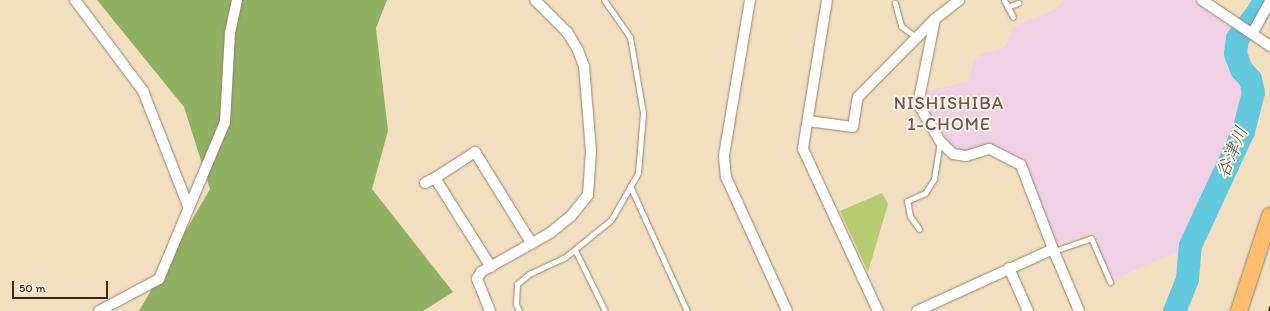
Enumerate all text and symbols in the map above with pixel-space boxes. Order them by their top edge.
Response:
district label: NISHISHIBA 1-CHOME [895,93,1003,136]
water label: 谷津川 [1212,123,1252,181]
scale bar [14,273,110,299]
text: 50 m [19,281,45,295]

